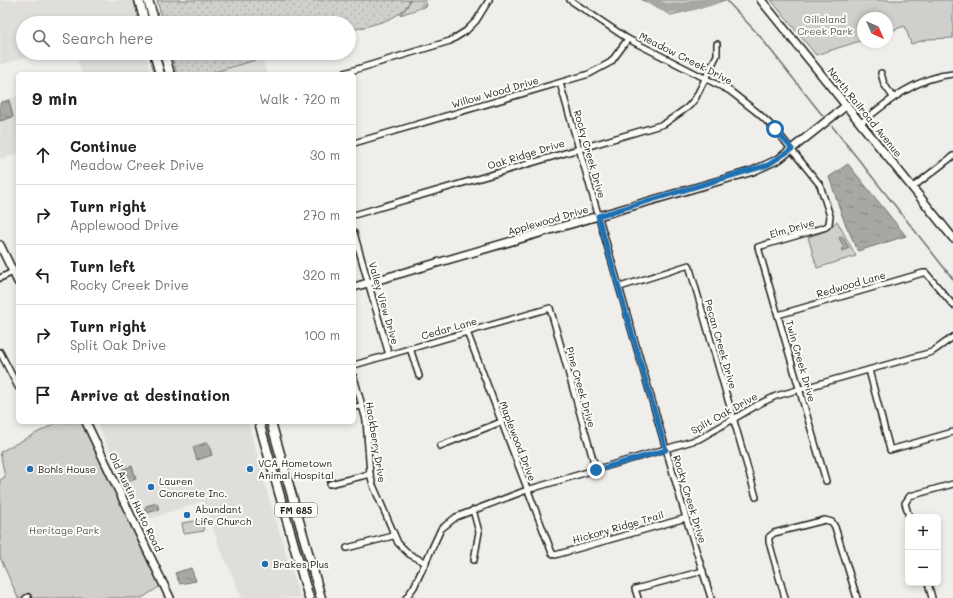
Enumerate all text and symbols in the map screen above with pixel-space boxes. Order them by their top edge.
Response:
park label: Gilleland Creek Park [797,12,853,38]
north arrow [857,12,893,48]
search box [16,16,356,60]
icon: search [30,27,52,49]
text: Search here [62,28,153,48]
street label: Meadow Creek Drive [637,28,735,88]
street label: North Railroad Avenue [825,64,905,160]
street label: Willow Wood Drive [450,73,540,111]
text: 9 min [32,87,77,109]
text: Walk · 720 m [259,90,340,107]
street label: Rocky Creek Drive [571,108,609,200]
route start [766,120,784,138]
text: Continue [70,136,137,156]
street label: Oak Ridge Drive [486,136,566,172]
icon: ahead [32,144,54,166]
text: 30 m [310,146,340,163]
text: Meadow Creek Drive [70,156,204,173]
text: Turn right [70,196,147,216]
street label: Applewood Drive [506,202,590,238]
icon: right [32,204,54,226]
text: 270 m [303,206,340,223]
street label: Elm Drive [768,215,816,241]
text: Applewood Drive [70,216,179,233]
text: Turn left [70,256,135,276]
street label: Valley View Drive [366,260,402,346]
icon: left [32,264,54,286]
text: 320 m [303,266,340,283]
street label: Redwood Lane [815,267,887,301]
text: Rocky Creek Drive [70,276,189,293]
street label: Pecan Creek Drive [702,298,740,390]
street label: Cedar Lane [420,313,478,343]
text: Turn right [70,316,147,336]
street label: Twin Creek Drive [783,318,819,404]
icon: right [32,324,54,346]
text: 100 m [304,326,340,343]
text: Split Oak Drive [70,336,166,353]
street label: Pine Creek Drive [563,345,599,429]
icon: arrive [32,384,54,406]
text: Arrive at destination [70,385,230,405]
street label: Split Oak Drive [688,389,760,437]
street label: Maplewood Drive [496,399,540,483]
street label: Hackberry Drive [363,400,389,484]
street label: Old Austin Hutto Road [106,450,166,554]
street label: Rocky Creek Drive [670,453,710,545]
place label: VCA Hometown Animal Hospital [258,456,334,482]
route end [587,461,605,479]
place label: Bohls House [38,462,96,476]
marker: Bohls House [25,464,35,474]
marker: VCA Hometown Animal Hospital [245,464,255,474]
place label: Lauren Concrete Inc. [159,474,227,500]
marker: Lauren Concrete Inc. [146,482,156,492]
place label: Abundant Life Church [195,502,252,528]
road number: FM 685 [275,503,317,517]
street label: Hickory Ridge Trail [571,507,665,547]
marker: Abundant Life Church [182,510,192,520]
map controls [905,514,941,586]
button: + [905,514,941,550]
park label: Heritage Park [29,523,99,537]
button: − [905,550,941,586]
place label: Brakes Plus [273,557,329,571]
marker: Brakes Plus [260,559,270,569]

